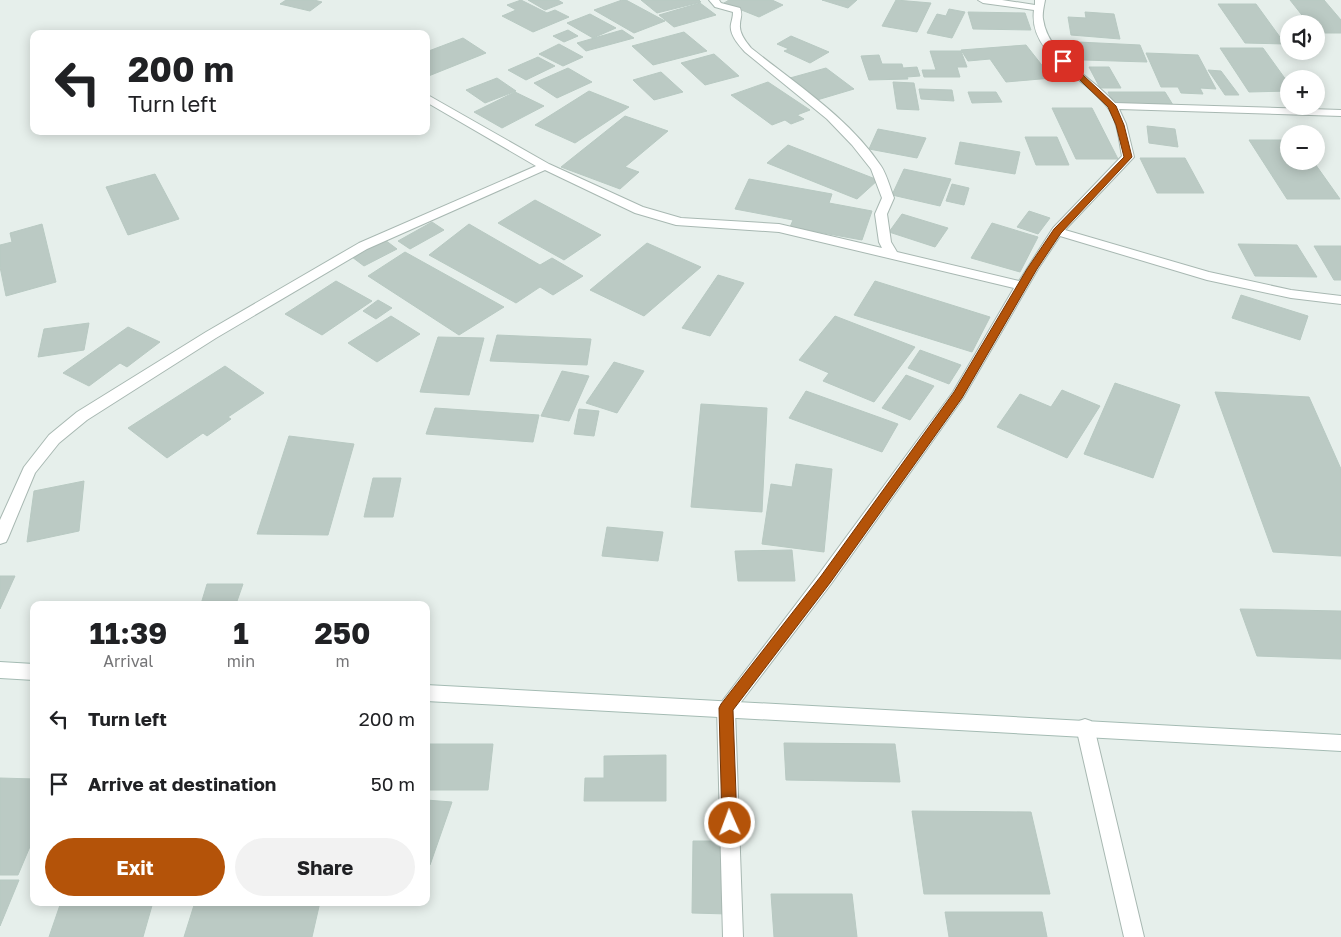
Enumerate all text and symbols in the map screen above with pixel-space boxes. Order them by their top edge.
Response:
map controls [1280,15,1325,170]
button: sound [1280,15,1325,60]
pin [1042,40,1084,82]
icon: arrive [1049,47,1077,75]
text: 200 m [128,48,234,90]
icon: left [45,50,110,115]
button: + [1280,70,1325,115]
text: Turn left [128,90,217,117]
button: − [1280,125,1325,170]
text: 11:39 [89,615,167,651]
text: 1 [233,615,249,651]
text: 250 [314,615,371,651]
text: Arrival [103,651,153,671]
text: min [227,651,255,671]
text: m [335,651,350,671]
icon: left [45,705,73,733]
text: Turn left [88,707,167,730]
text: 200 m [359,707,415,730]
icon: arrive [45,770,73,798]
text: Arrive at destination [88,772,276,795]
text: 50 m [371,772,415,795]
position arrow [703,796,755,848]
button: Exit [45,838,225,896]
button: Share [235,838,415,896]

